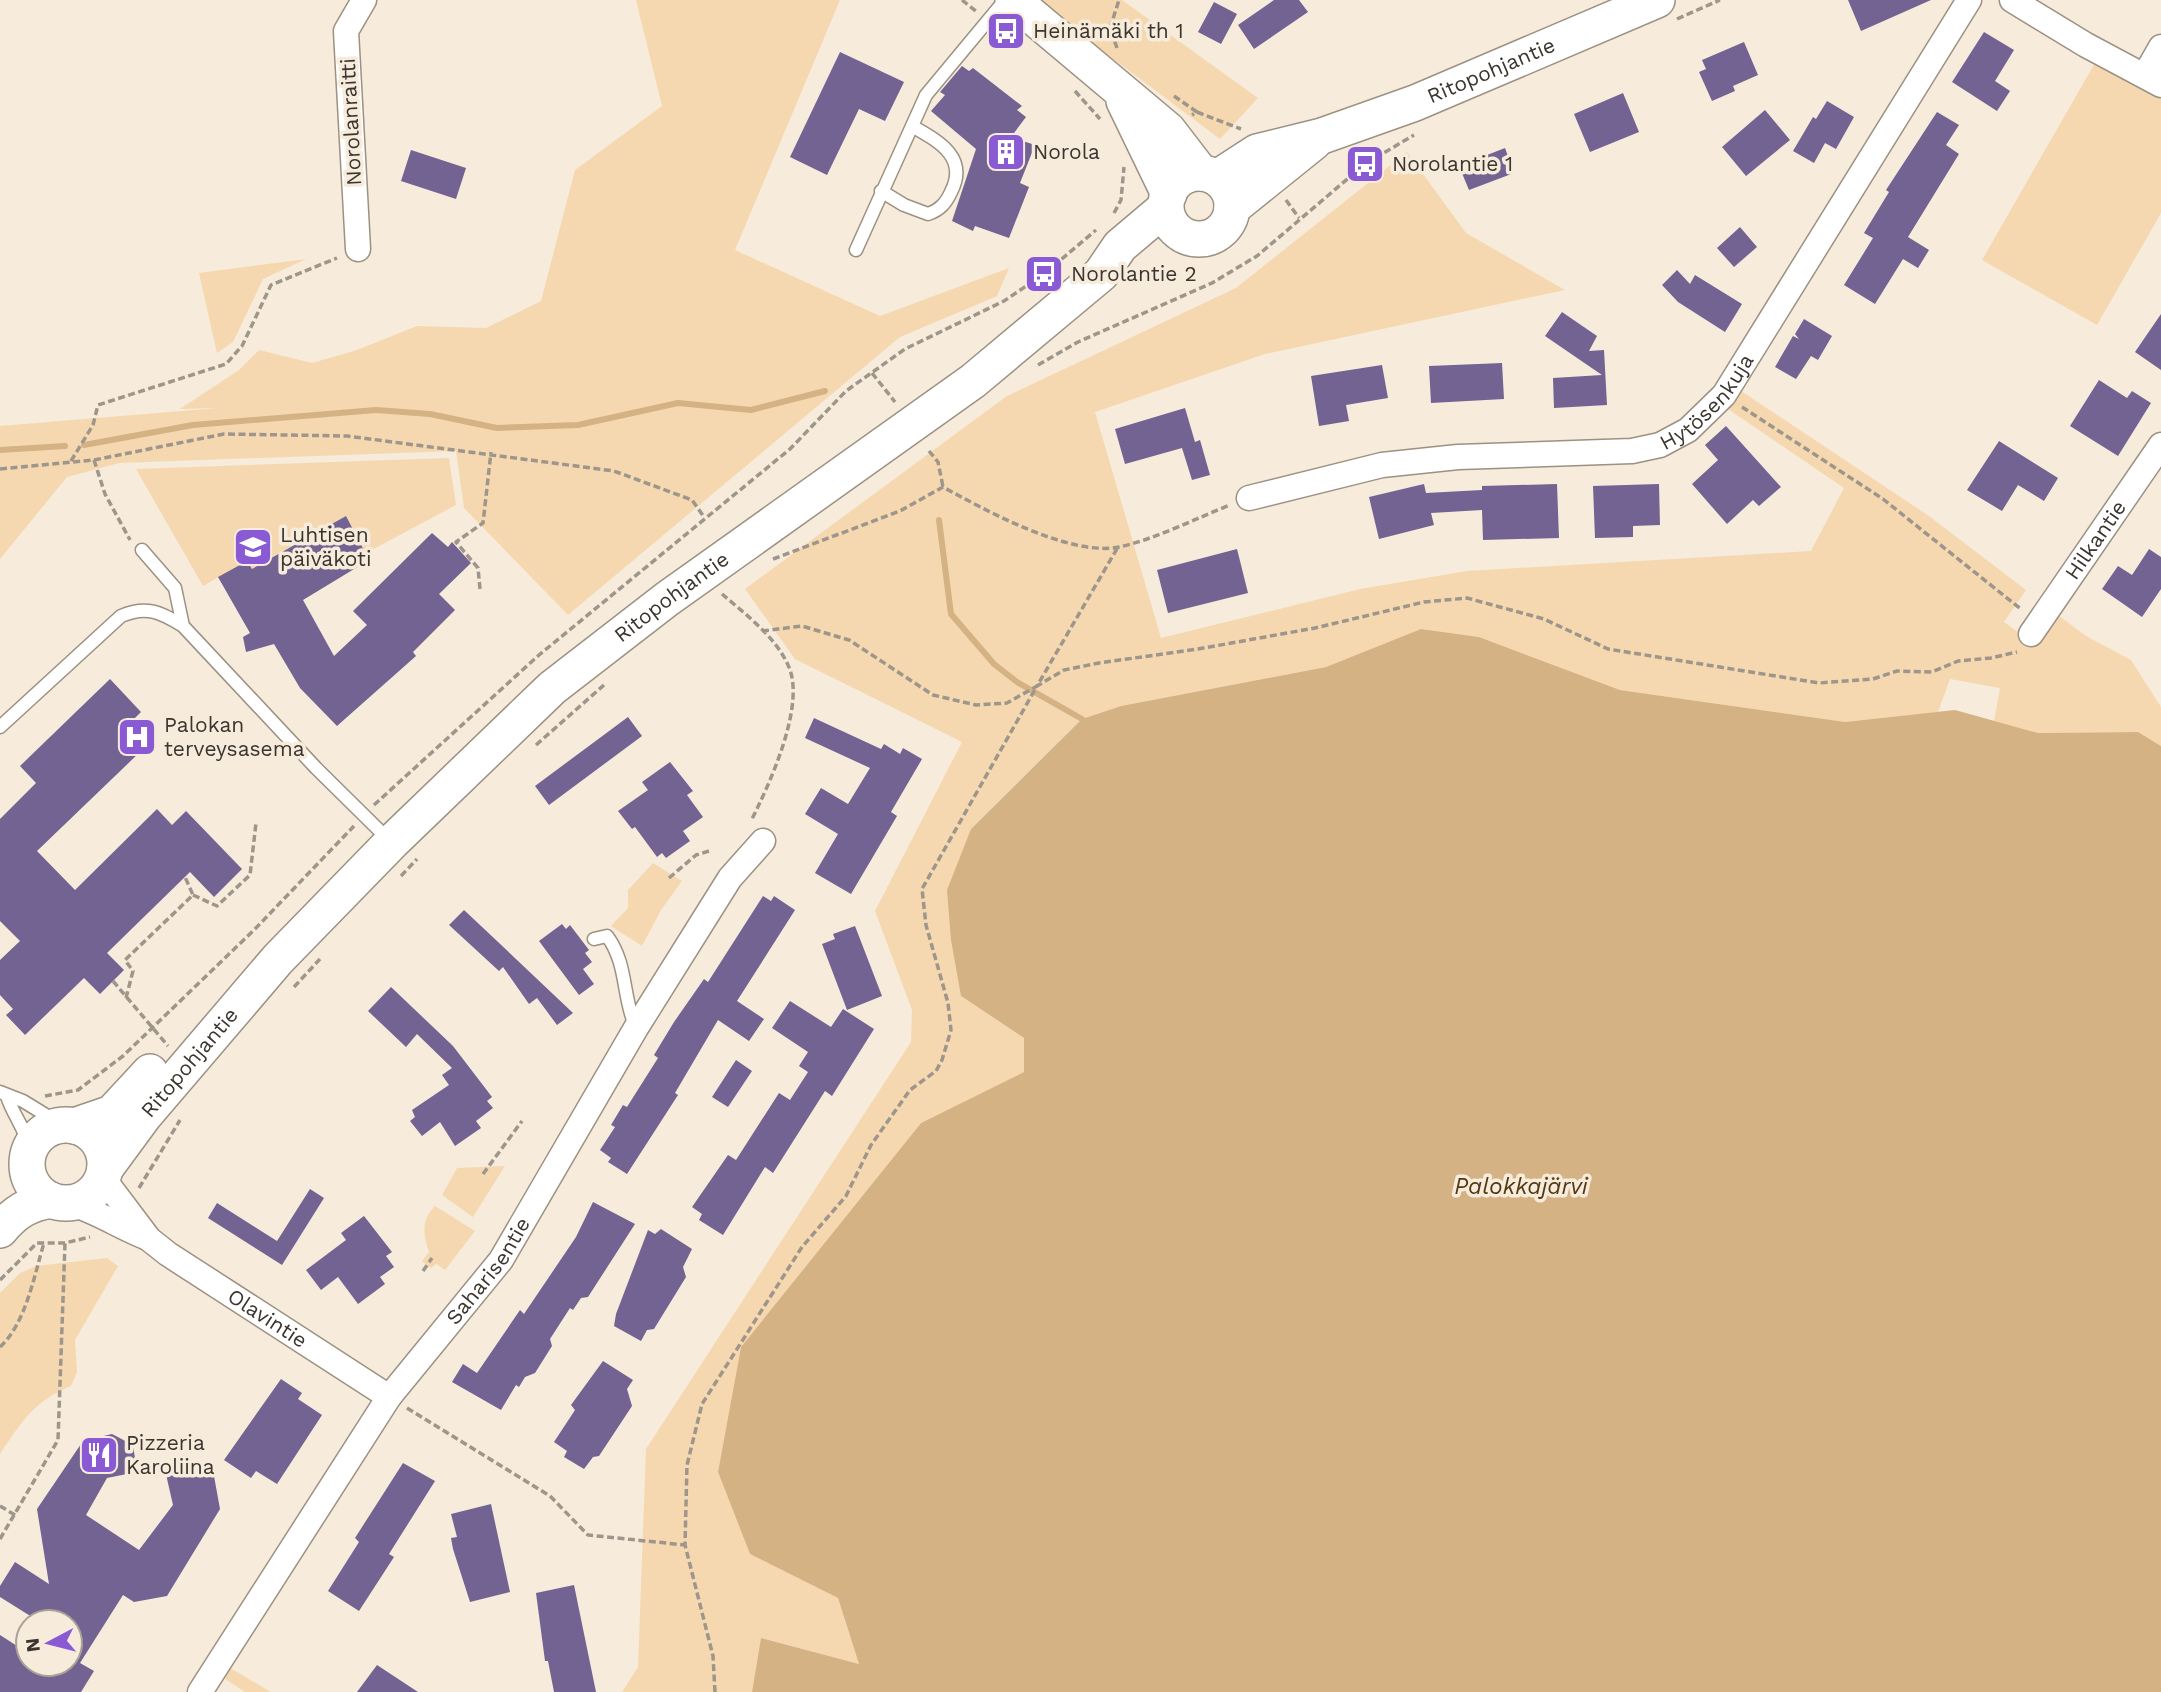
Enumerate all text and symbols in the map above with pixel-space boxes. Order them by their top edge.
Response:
bus stop icon: Heinämäki th 1 [985,10,1027,52]
place label: Heinämäki th 1 [1033,18,1184,43]
street label: Ritopohjantie [1423,32,1559,108]
street label: Norolanraitti [335,58,366,186]
building icon: Norola [985,131,1027,173]
place label: Norola [1033,139,1100,164]
bus stop icon: Norolantie 1 [1344,143,1386,185]
place label: Norolantie 1 [1392,151,1513,176]
bus stop icon: Norolantie 2 [1023,253,1065,295]
place label: Norolantie 2 [1071,261,1197,286]
street label: Hytösenkuja [1655,349,1758,455]
street label: Hilkantie [2059,495,2131,584]
place label: Luhtisen päiväkoti [280,522,372,571]
school or university icon: Luhtisen päiväkoti [232,526,274,568]
street label: Ritopohjantie [609,546,734,647]
place label: Palokan terveysasema [164,712,305,761]
hospital icon: Palokan terveysasema [116,716,158,758]
street label: Ritopohjantie [135,1002,243,1122]
water label: Palokkajärvi [1454,1173,1589,1200]
street label: Saharisentie [440,1213,535,1329]
street label: Olavintie [223,1283,312,1353]
place label: Pizzeria Karoliina [126,1430,215,1479]
restaurant icon: Pizzeria Karoliina [78,1434,120,1476]
north arrow [14,1608,84,1678]
text: N [20,1637,45,1653]

